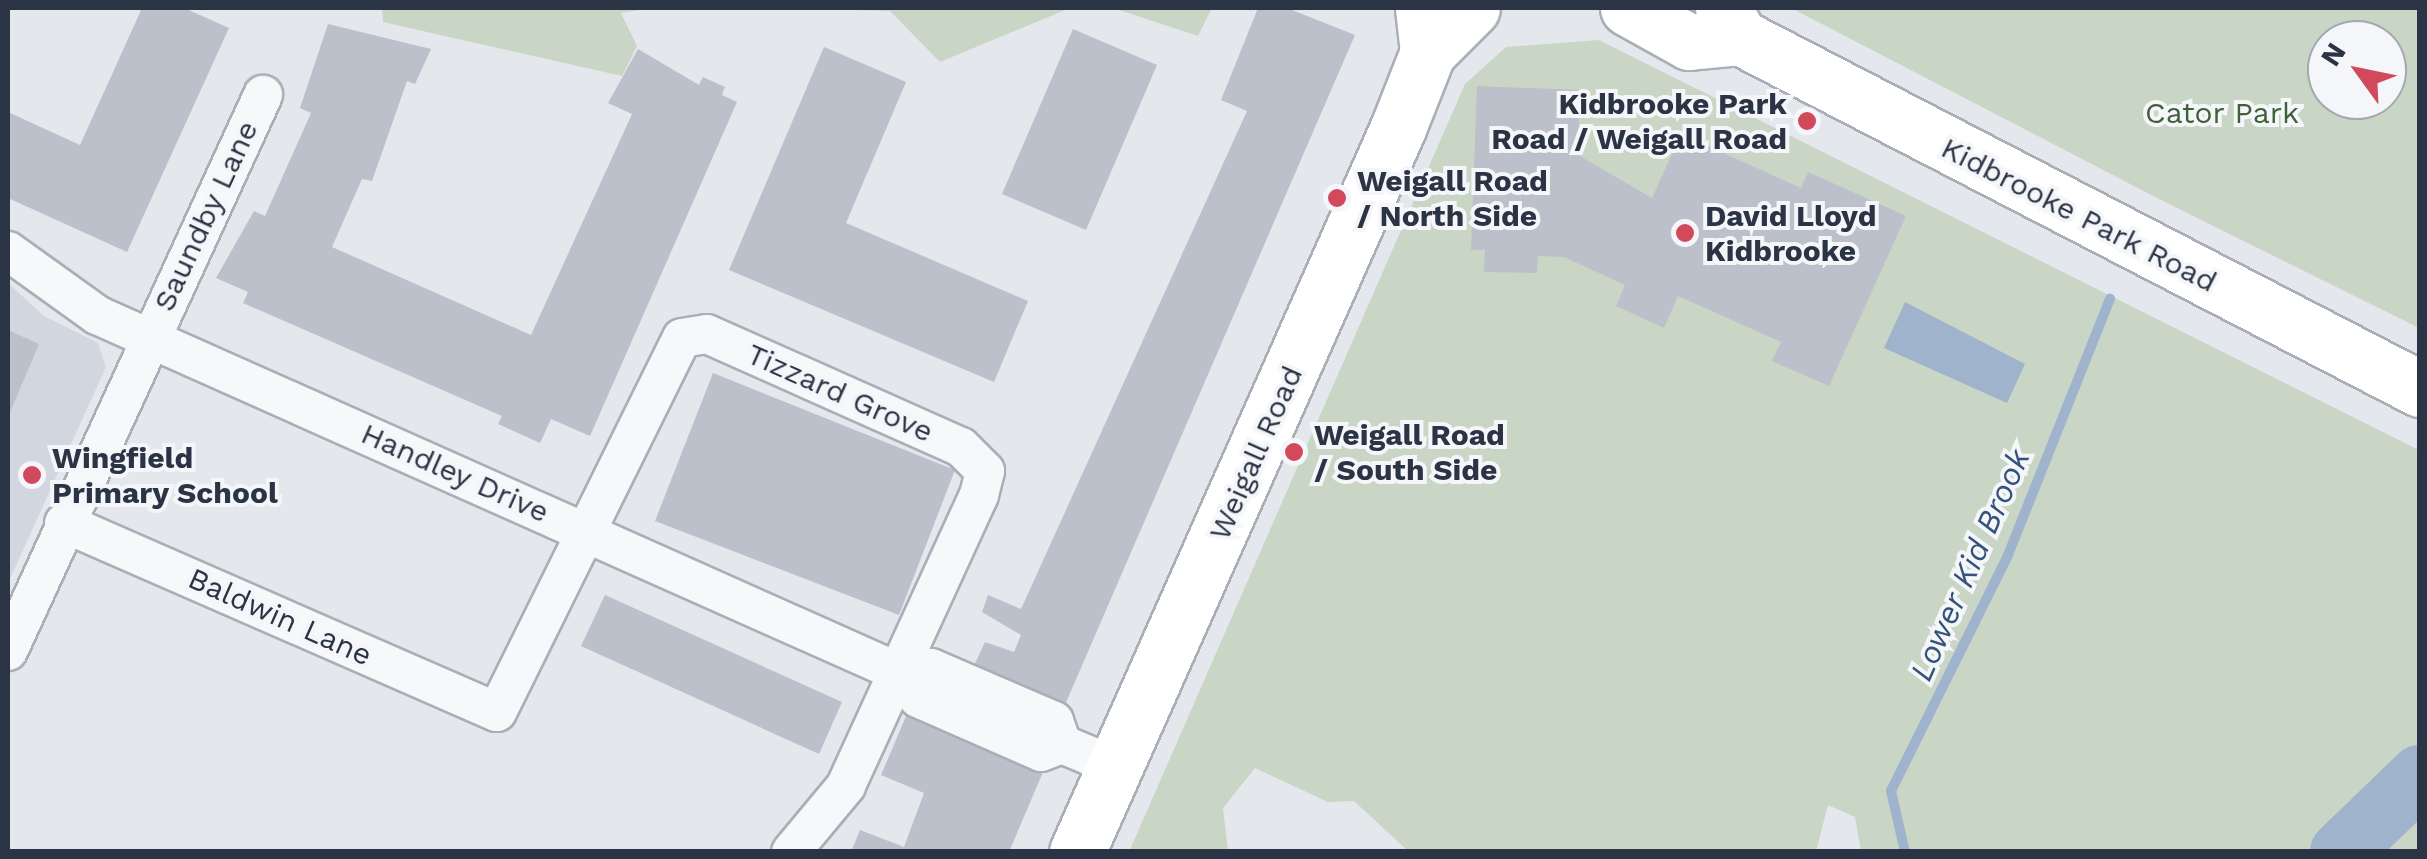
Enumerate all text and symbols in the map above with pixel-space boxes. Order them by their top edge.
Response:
north arrow [2307,20,2407,120]
text: N [2314,37,2353,72]
place label: Kidbrooke Park Road / Weigall Road [1490,86,1787,156]
park label: Cator Park [2145,95,2299,131]
marker: Kidbrooke Park Road / Weigall Road [1796,110,1818,132]
street label: Saundby Lane [146,115,266,317]
street label: Kidbrooke Park Road [1935,130,2223,300]
place label: Weigall Road / North Side [1357,163,1548,234]
marker: Weigall Road / North Side [1326,187,1348,209]
place label: David Lloyd Kidbrooke [1705,198,1876,268]
marker: David Lloyd Kidbrooke [1674,222,1696,244]
street label: Tizzard Grove [741,336,939,450]
street label: Weigall Road [1201,360,1311,546]
street label: Handley Drive [355,415,555,531]
place label: Weigall Road / South Side [1314,417,1505,488]
place label: Wingfield Primary School [52,440,278,510]
marker: Weigall Road / South Side [1283,441,1305,463]
water label: Lower Kid Brook [1902,443,2038,687]
marker: Wingfield Primary School [21,464,43,486]
street label: Baldwin Lane [183,560,377,674]

